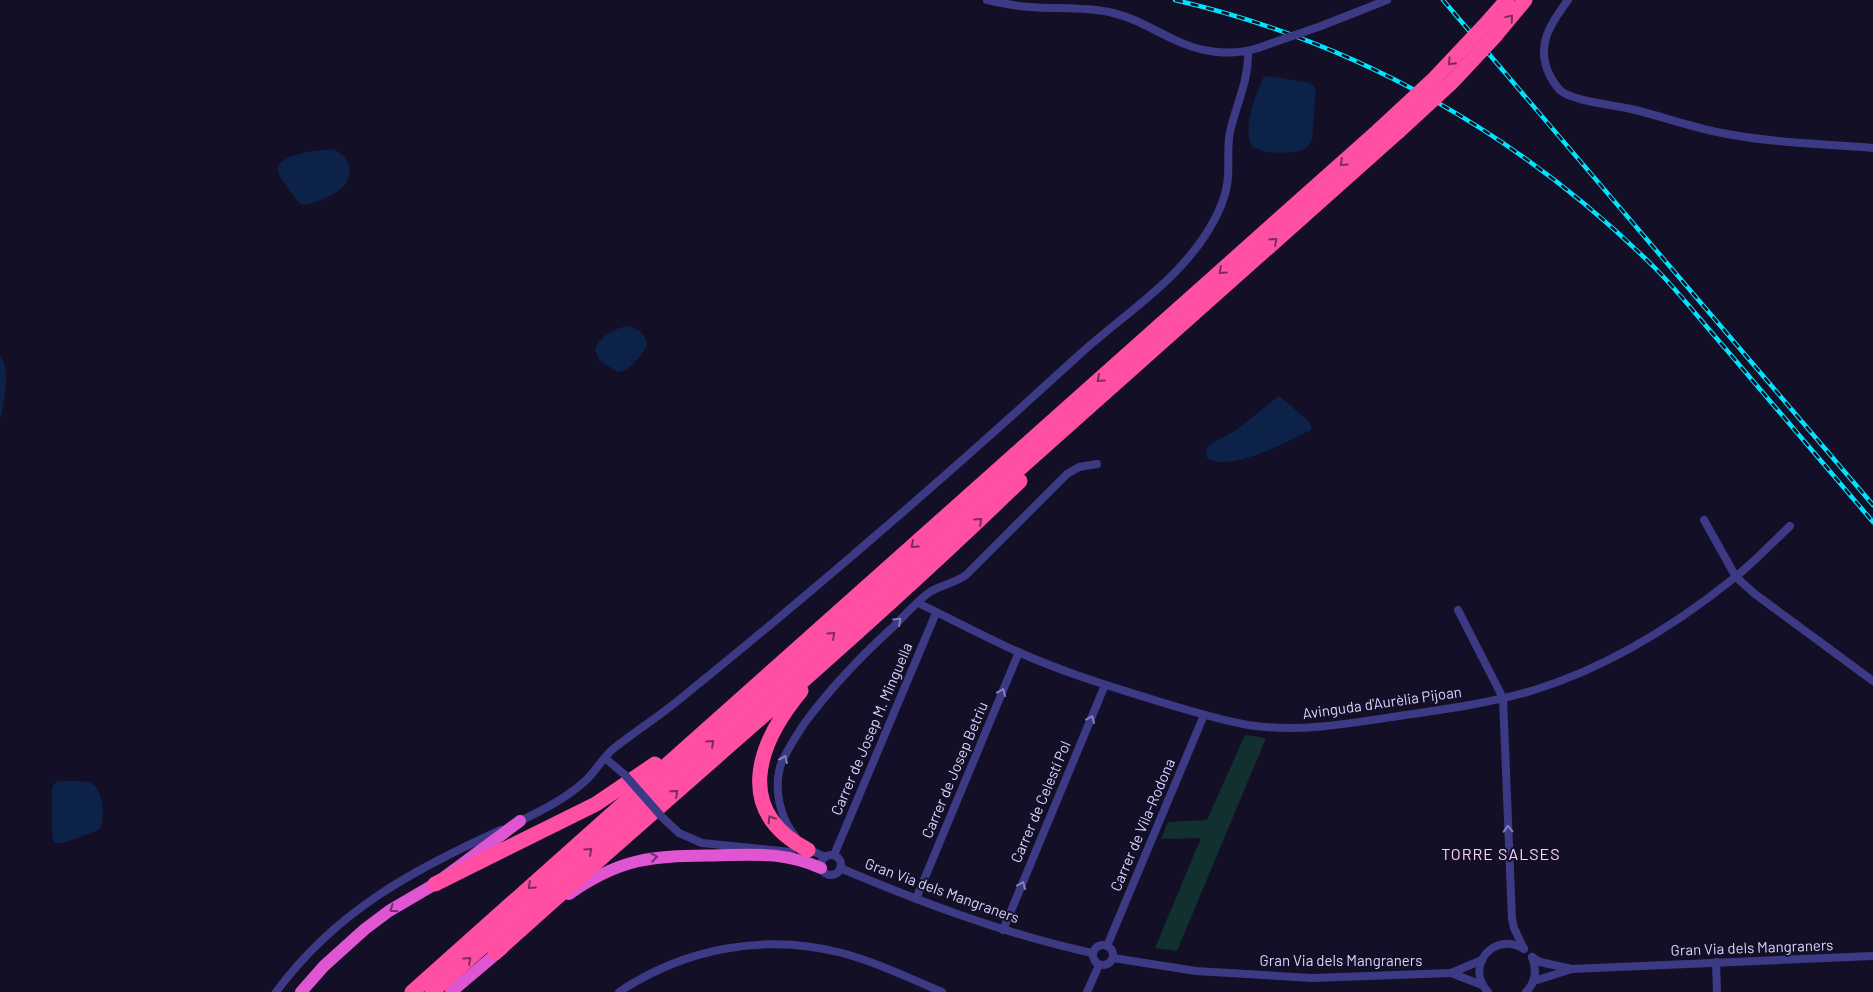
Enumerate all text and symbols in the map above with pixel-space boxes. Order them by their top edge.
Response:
one-way arrow [1504,15,1513,24]
one-way arrow [1448,56,1457,65]
one-way arrow [1339,157,1348,166]
one-way arrow [1269,238,1278,247]
one-way arrow [1218,265,1227,274]
one-way arrow [1097,373,1106,382]
one-way arrow [973,518,982,527]
one-way arrow [910,539,919,548]
one-way arrow [893,618,902,627]
one-way arrow [827,632,836,641]
street label: Carrer de Josep M. Minguella [827,640,916,818]
street label: Avinguda d'Aurèlia Pijoan [1301,682,1463,722]
one-way arrow [996,688,1006,697]
street label: Carrer de Josep Betriu [917,699,991,841]
one-way arrow [1084,715,1095,724]
street label: Carrer de Celestí Pol [1006,738,1074,865]
one-way arrow [705,740,714,749]
one-way arrow [777,755,788,764]
street label: Carrer de Vila-Rodona [1106,756,1178,894]
one-way arrow [670,790,679,799]
one-way arrow [768,816,777,825]
one-way arrow [1503,825,1514,833]
district label: TORRE SALSES [1441,844,1561,863]
one-way arrow [584,848,593,857]
one-way arrow [650,853,658,863]
street label: Gran Via dels Mangraners [863,854,1022,926]
one-way arrow [528,880,537,889]
one-way arrow [1015,881,1026,890]
one-way arrow [389,903,398,912]
street label: Gran Via dels Mangraners [1670,935,1834,959]
street label: Gran Via dels Mangraners [1260,951,1422,969]
one-way arrow [463,956,472,965]

